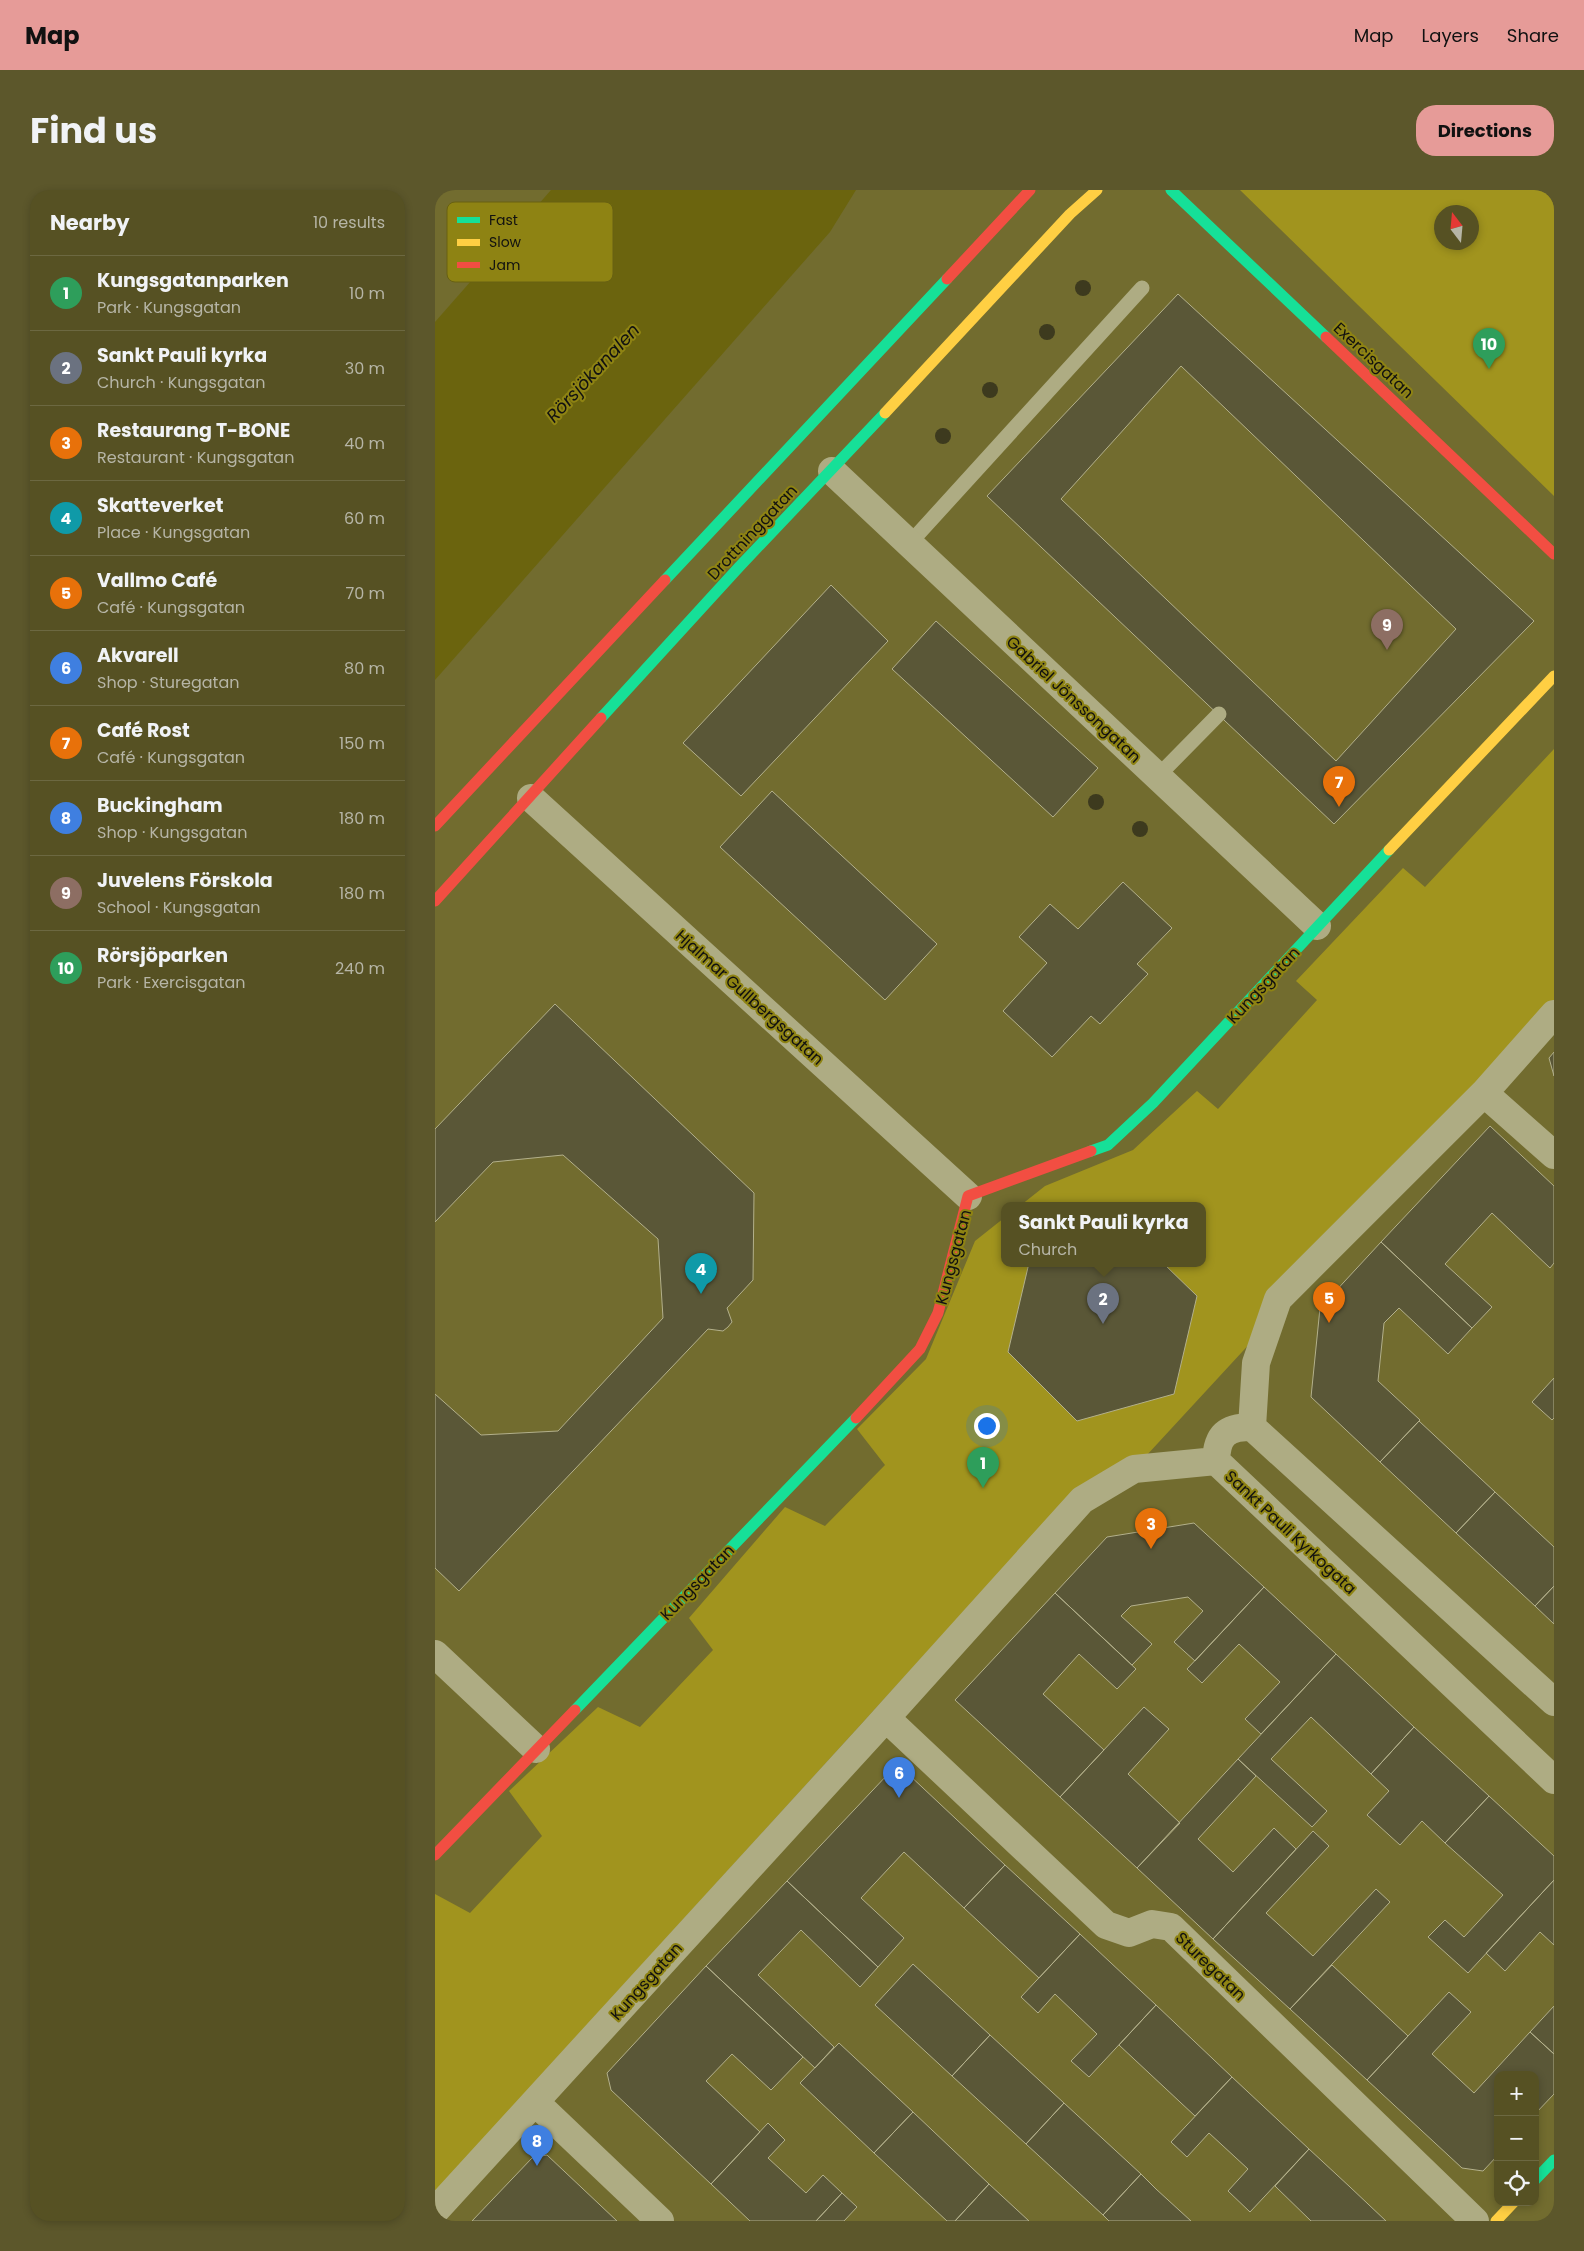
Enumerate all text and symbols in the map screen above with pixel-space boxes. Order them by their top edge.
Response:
text: Map [25,19,80,52]
text: Map [1354,23,1394,48]
text: Layers [1422,23,1479,48]
text: Share [1507,23,1559,48]
button: Directions [1416,105,1554,156]
text: Find us [30,106,157,155]
legend [447,202,613,282]
north arrow [1434,205,1479,250]
text: Nearby [50,208,130,237]
text: Fast [489,210,518,230]
text: 10 results [313,211,385,234]
text: Slow [489,232,522,252]
text: Jam [489,255,520,275]
text: Kungsgatanparken [97,267,289,294]
text: 1 [63,282,69,305]
text: 10 m [349,282,385,305]
text: Park · Kungsgatan [97,296,241,319]
street label: Exercisgatan [1328,317,1419,404]
water label: Rörsjökanalen [540,318,645,428]
pin: 10 [1473,328,1505,369]
text: Sankt Pauli kyrka [97,342,267,369]
text: 2 [61,357,71,380]
text: 30 m [345,357,385,380]
text: Church · Kungsgatan [97,371,265,394]
text: Restaurang T-BONE [97,417,290,444]
text: 3 [61,432,71,455]
text: 40 m [344,432,385,455]
text: Restaurant · Kungsgatan [97,446,294,469]
street label: Drottninggatan [702,480,803,585]
text: Skatteverket [97,492,223,519]
text: 4 [61,507,71,530]
text: 60 m [344,507,385,530]
text: Place · Kungsgatan [97,521,250,544]
text: Vallmo Café [97,567,217,594]
text: 5 [61,582,71,605]
text: 70 m [345,582,385,605]
text: Café · Kungsgatan [97,596,245,619]
pin: 9 [1371,609,1403,650]
street label: Gabriel Jönssongatan [1001,631,1146,768]
text: Akvarell [97,642,179,669]
text: 6 [61,657,71,680]
text: 80 m [344,657,385,680]
text: Shop · Sturegatan [97,671,239,694]
text: Café Rost [97,717,190,744]
text: 7 [62,732,70,755]
text: 150 m [339,732,385,755]
text: Café · Kungsgatan [97,746,245,769]
pin: 7 [1323,766,1355,807]
text: Buckingham [97,792,223,819]
text: 8 [61,807,71,830]
text: 180 m [339,807,385,830]
text: Shop · Kungsgatan [97,821,247,844]
text: Juvelens Förskola [97,867,273,894]
text: 9 [61,882,71,905]
text: 180 m [339,882,385,905]
text: School · Kungsgatan [97,896,260,919]
street label: Hjalmar Gullbergsgatan [671,924,829,1070]
text: Rörsjöparken [97,942,228,969]
street label: Kungsgatan [1222,942,1305,1029]
text: 10 [58,957,74,980]
text: 240 m [335,957,385,980]
text: Park · Exercisgatan [97,971,246,994]
popup [1001,1202,1206,1267]
street label: Kungsgatan [930,1207,977,1307]
text: Sankt Pauli kyrka [1018,1209,1189,1236]
text: Church [1018,1238,1077,1261]
pin: 4 [685,1253,717,1294]
pin: 5 [1313,1282,1345,1323]
pin: 2 [1087,1283,1119,1324]
your location [974,1413,1000,1439]
pin: 1 [967,1447,999,1488]
street label: Sankt Pauli Kyrkogata [1220,1465,1362,1600]
pin: 3 [1135,1508,1167,1549]
street label: Kungsgatan [655,1539,740,1625]
pin: 6 [883,1757,915,1798]
street label: Sturegatan [1170,1927,1251,2006]
street label: Kungsgatan [605,1937,688,2025]
map controls [1494,2071,1539,2206]
button: + [1494,2071,1539,2116]
button: − [1494,2116,1539,2161]
pin: 8 [521,2125,553,2166]
button: locate [1494,2161,1539,2206]

